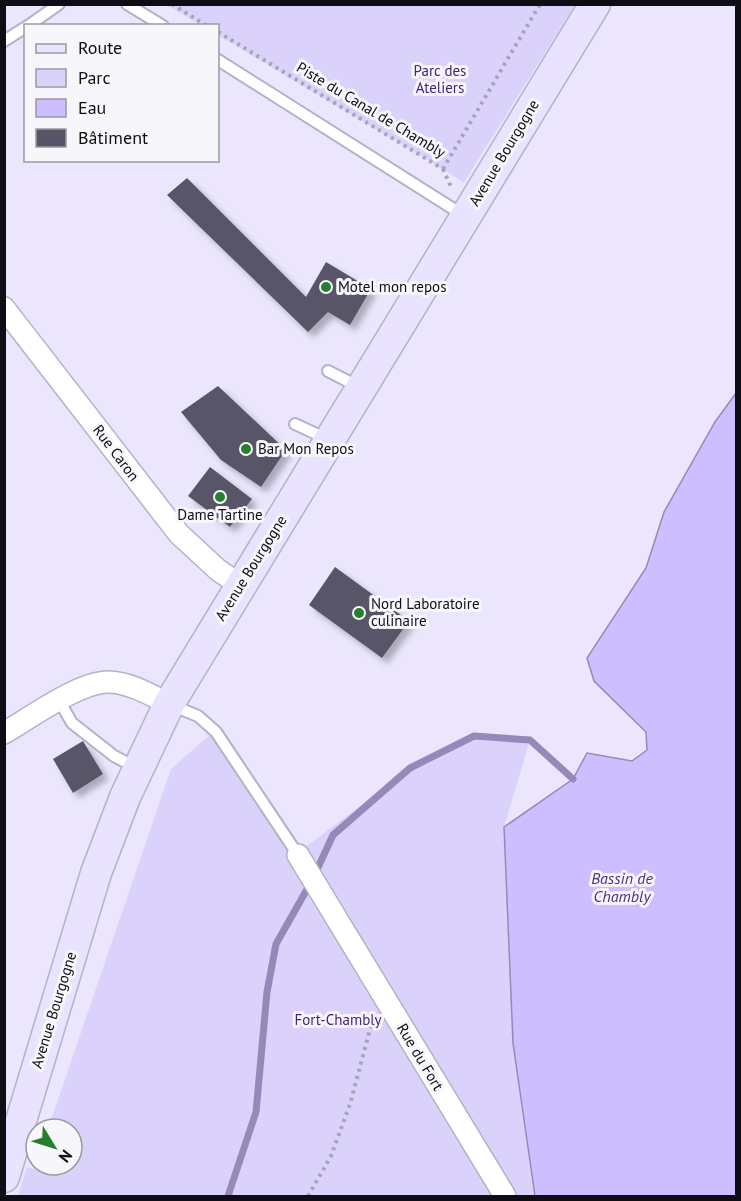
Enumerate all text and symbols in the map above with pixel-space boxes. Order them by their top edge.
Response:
legend [24,24,219,162]
text: Route [78,36,122,59]
street label: Piste du Canal de Chambly [293,57,449,162]
park label: Parc des Ateliers [414,61,466,97]
text: Parc [78,66,111,89]
text: Eau [78,96,106,119]
street label: Avenue Bourgogne [464,96,543,209]
text: Bâtiment [78,126,148,149]
place label: Motel mon repos [338,277,446,296]
marker: Motel mon repos [319,280,333,294]
street label: Rue Caron [89,421,144,485]
place label: Bar Mon Repos [258,439,354,458]
marker: Bar Mon Repos [239,442,253,456]
marker: Dame Tartine [213,490,227,504]
place label: Dame Tartine [177,505,263,524]
street label: Avenue Bourgogne [211,511,291,624]
place label: Nord Laboratoire culinaire [371,594,480,630]
marker: Nord Laboratoire culinaire [352,606,366,620]
water label: Bassin de Chambly [591,868,653,906]
street label: Avenue Bourgogne [27,949,80,1070]
park label: Fort-Chambly [294,1010,382,1029]
street label: Rue du Fort [393,1020,448,1094]
north arrow [24,1117,84,1177]
text: N [55,1146,77,1167]

